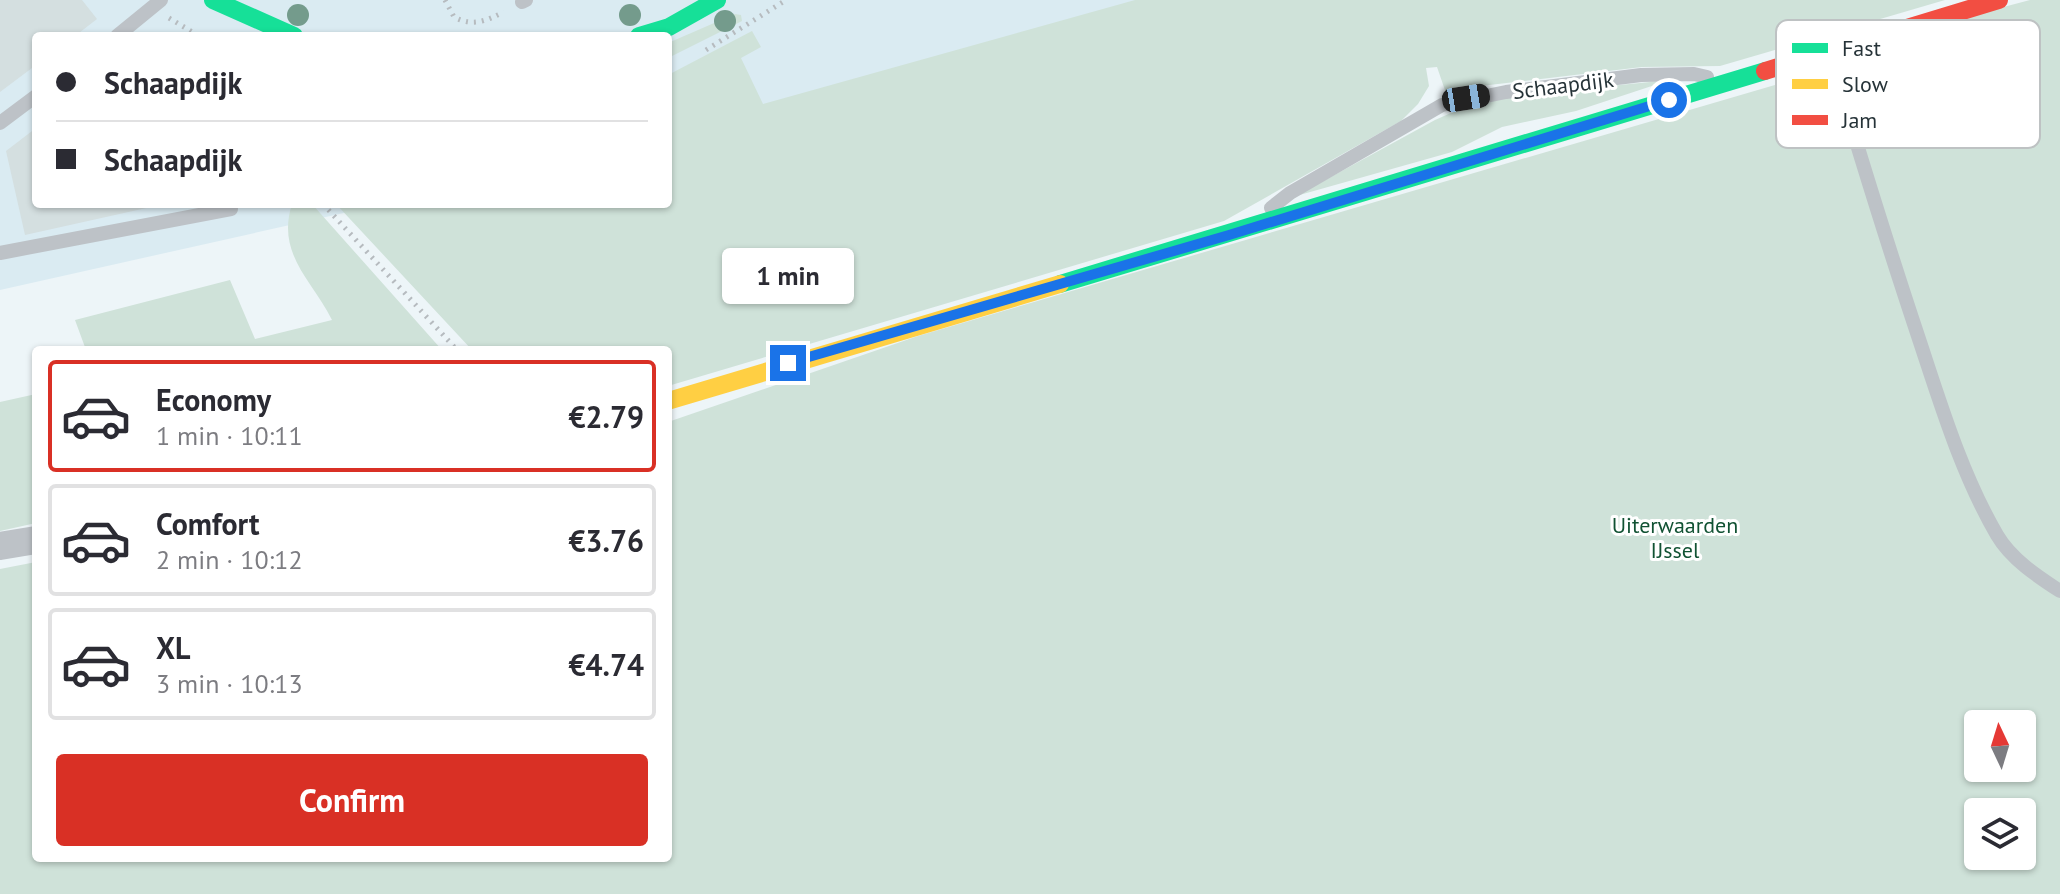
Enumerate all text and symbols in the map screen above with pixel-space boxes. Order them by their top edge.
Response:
legend [1776,20,2040,148]
text: Fast [1842,34,1882,62]
text: Schaapdijk [104,63,242,102]
street label: Schaapdijk [1511,65,1616,105]
text: Slow [1842,70,1888,98]
car [1440,82,1492,114]
route start [1651,82,1687,118]
text: Jam [1841,106,1877,134]
text: Schaapdijk [104,140,242,179]
callout: 1 min [722,247,854,303]
text: 1 min [756,259,820,292]
route end [770,345,806,381]
icon: car [60,380,132,452]
text: Economy [156,380,271,419]
text: €2.79 [569,397,644,436]
text: 1 min · 10:11 [156,419,303,452]
icon: car [60,504,132,576]
text: Comfort [156,504,259,543]
park label: Uiterwaarden IJssel [1612,511,1738,564]
text: €3.76 [569,521,644,560]
text: 2 min · 10:12 [156,543,303,576]
icon: car [60,628,132,700]
text: XL [156,628,190,667]
text: €4.74 [569,645,644,684]
text: 3 min · 10:13 [156,667,303,700]
north arrow [1964,710,2036,782]
map controls [1964,710,2036,870]
button: Confirm [56,754,648,846]
button: layers [1964,798,2036,870]

